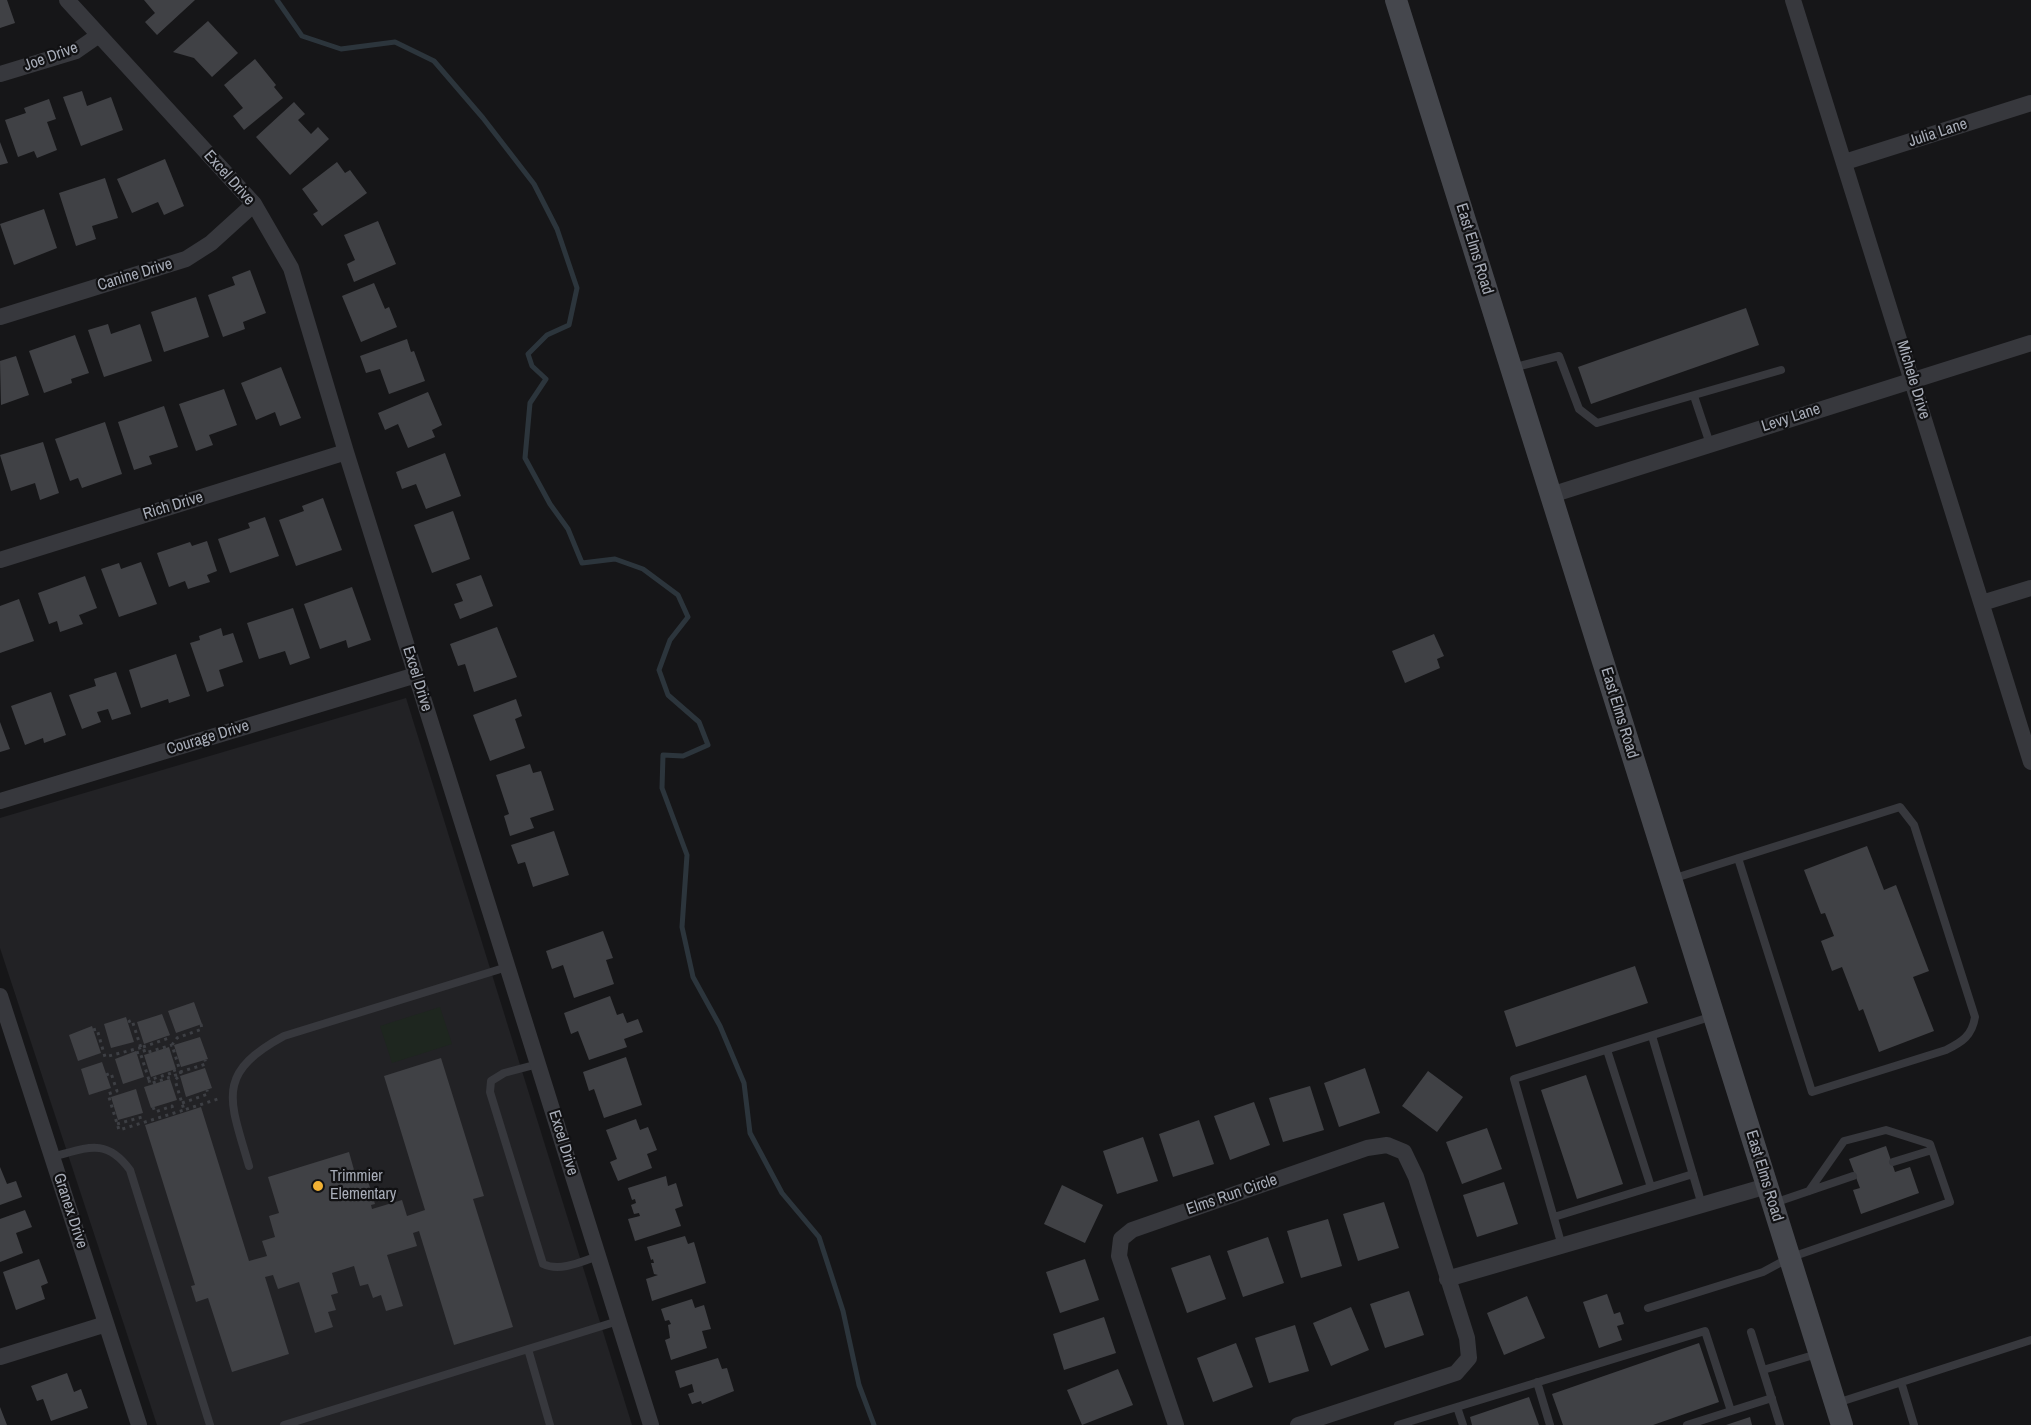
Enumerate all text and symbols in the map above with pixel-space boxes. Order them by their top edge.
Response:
street label: Joe Drive [21,38,81,76]
street label: Julia Lane [1906,115,1970,151]
street label: Excel Drive [199,147,259,209]
street label: East Elms Road [1451,201,1497,297]
street label: Canine Drive [95,255,175,295]
street label: Michele Drive [1892,338,1934,422]
street label: Levy Lane [1759,400,1823,436]
street label: Rich Drive [141,488,205,524]
street label: Excel Drive [398,644,436,714]
street label: East Elms Road [1596,665,1642,761]
street label: Courage Drive [164,716,252,760]
street label: Excel Drive [544,1108,582,1178]
street label: East Elms Road [1741,1128,1787,1224]
place label: Trimmier Elementary [330,1167,396,1205]
street label: Elms Run Circle [1184,1170,1280,1220]
street label: Granex Drive [49,1171,91,1251]
marker: Trimmier Elementary [311,1179,325,1193]

